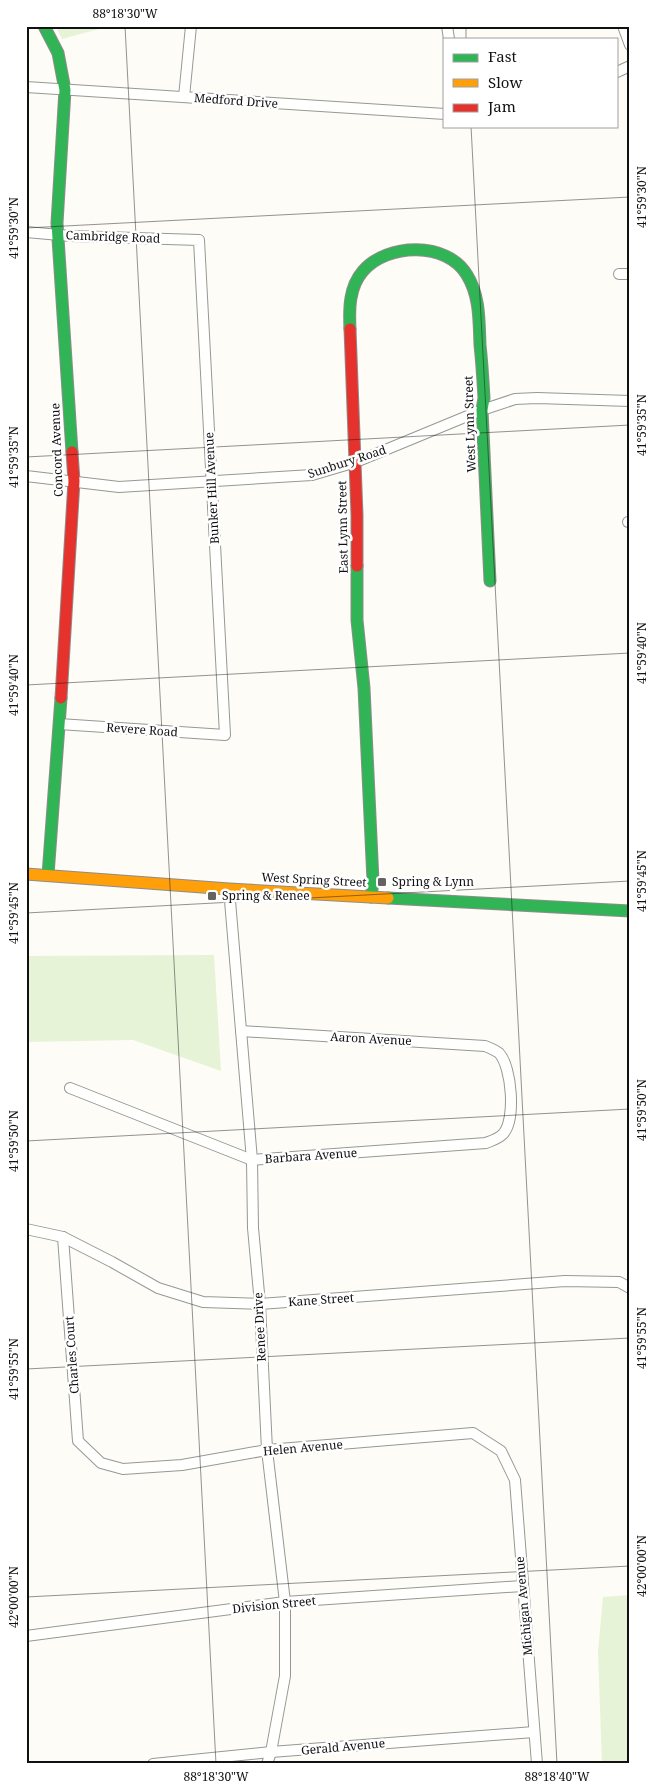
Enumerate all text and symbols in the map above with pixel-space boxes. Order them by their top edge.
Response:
text: 88°18'30"W [92,5,158,22]
legend [443,38,618,128]
text: Fast [488,46,517,66]
text: Slow [488,72,522,92]
street label: Medford Drive [193,89,279,112]
text: Jam [487,96,516,116]
text: 41°59'30"N [633,166,650,228]
text: 41°59'30"N [5,197,22,259]
street label: Cambridge Road [65,226,161,247]
street label: West Lynn Street [459,375,480,473]
text: 41°59'35"N [633,394,650,456]
street label: Concord Avenue [46,403,67,497]
text: 41°59'35"N [5,426,22,488]
street label: Bunker Hill Avenue [200,432,223,544]
street label: Sunbury Road [306,441,389,482]
street label: East Lynn Street [333,480,352,574]
text: 41°59'40"N [633,622,650,684]
text: 41°59'40"N [5,654,22,716]
street label: Revere Road [106,719,179,741]
text: 41°59'45"N [633,850,650,912]
street label: West Spring Street [261,868,367,891]
place label: Spring & Lynn [392,873,474,890]
marker: Spring & Lynn [376,876,388,888]
text: 41°59'45"N [5,882,22,944]
place label: Spring & Renee [222,887,310,904]
marker: Spring & Renee [206,890,218,902]
street label: Aaron Avenue [330,1028,412,1049]
text: 41°59'50"N [633,1079,650,1141]
text: 41°59'50"N [5,1110,22,1172]
street label: Barbara Avenue [264,1144,358,1167]
street label: Kane Street [287,1289,354,1310]
street label: Renee Drive [249,1292,270,1362]
text: 41°59'55"N [633,1307,650,1369]
street label: Charles Court [60,1316,83,1394]
text: 41°59'55"N [5,1338,22,1400]
street label: Helen Avenue [262,1436,343,1459]
text: 42°00'00"N [633,1535,650,1597]
street label: Michigan Avenue [511,1556,536,1656]
text: 42°00'00"N [5,1566,22,1628]
street label: Division Street [231,1592,317,1617]
street label: Gerald Avenue [300,1734,386,1759]
text: 88°18'30"W [183,1768,249,1785]
text: 88°18'40"W [524,1768,590,1785]

